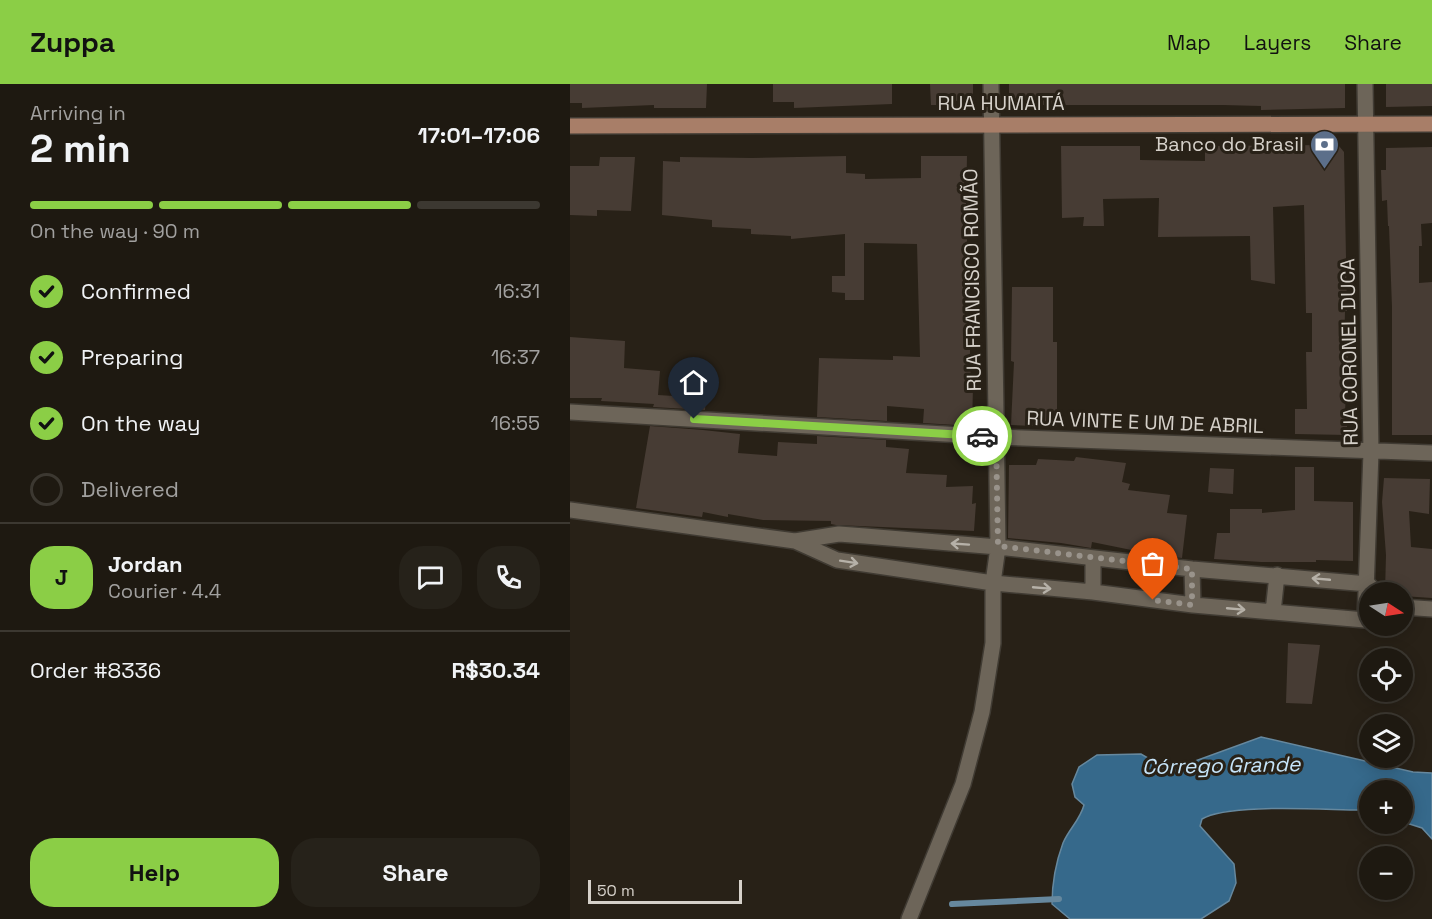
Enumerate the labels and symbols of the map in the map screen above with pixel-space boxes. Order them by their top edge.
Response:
street label: RUA HUMAITÁ [937,90,1065,116]
bank icon: Banco do Brasil [1309,128,1341,170]
place label: Banco do Brasil [1155,131,1304,157]
street label: RUA FRANCISCO ROMÃO [957,168,987,392]
street label: RUA CORONEL DUCA [1334,258,1364,446]
pin [668,357,719,419]
street label: RUA VINTE E UM DE ABRIL [1026,405,1264,439]
courier [952,406,1012,466]
one-way arrow [950,538,970,549]
pin [1127,538,1178,600]
one-way arrow [839,556,858,567]
one-way arrow [1312,573,1332,584]
north arrow [1359,582,1413,636]
one-way arrow [1032,583,1052,594]
one-way arrow [1226,603,1246,614]
water label: Córrego Grande [1142,750,1302,780]
scale bar [588,877,742,904]

